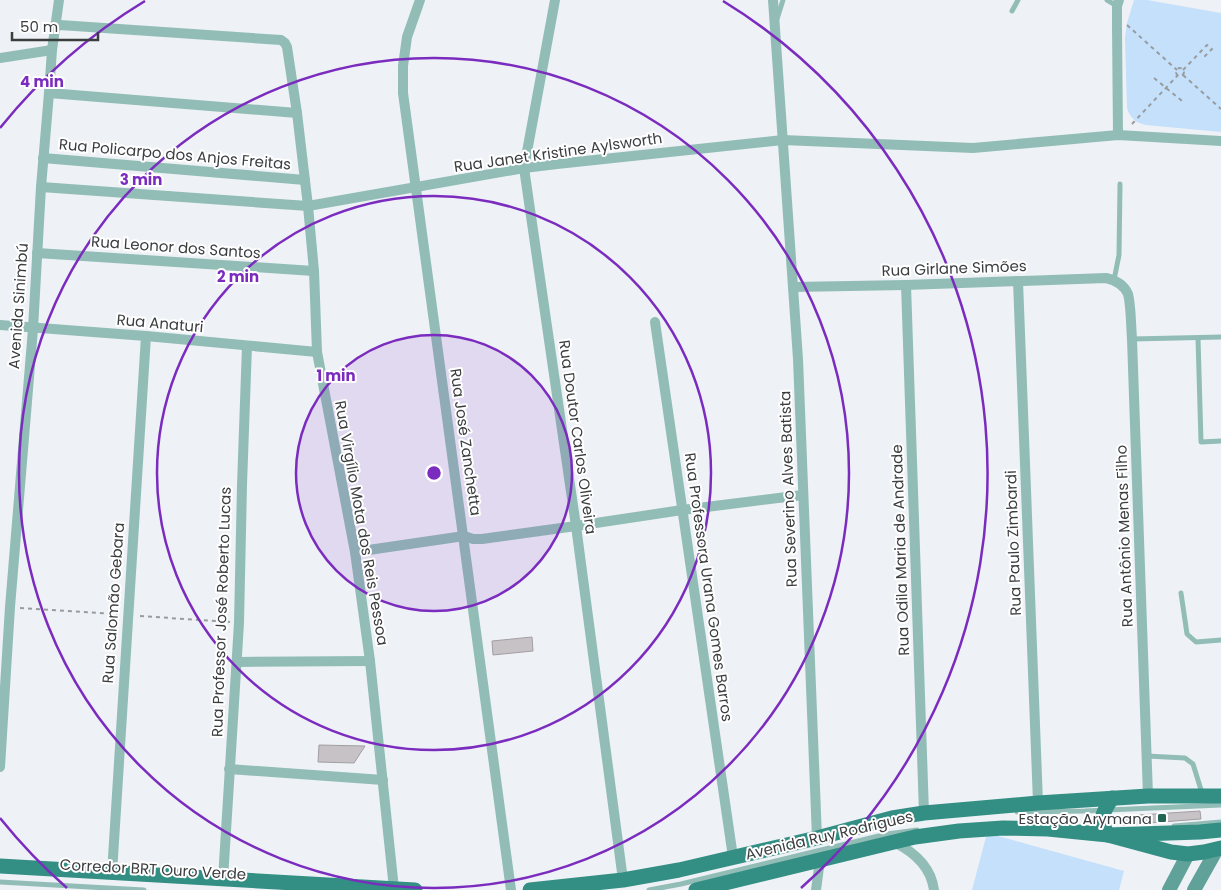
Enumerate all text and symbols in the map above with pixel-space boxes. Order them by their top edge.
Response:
scale bar [12,10,99,42]
text: 50 m [20,16,58,37]
text: 4 min [20,71,64,92]
street label: Rua Janet Kristine Aylsworth [453,127,663,177]
street label: Rua Policarpo dos Anjos Freitas [58,133,292,175]
text: 3 min [120,169,162,190]
street label: Rua Leonor dos Santos [90,231,262,263]
street label: Avenida Sinimbú [3,242,33,370]
street label: Rua Girlane Simões [881,255,1027,281]
text: 2 min [217,266,259,287]
street label: Rua Anaturi [116,309,204,337]
street label: Rua Doutor Carlos Oliveira [554,338,602,536]
text: 1 min [316,365,356,386]
street label: Rua José Zanchetta [445,367,487,517]
street label: Rua Severino Alves Batista [774,390,802,588]
street label: Rua Virgílio Mota dos Reis Pessoa [330,399,394,647]
street label: Rua Odila Maria de Andrade [886,444,914,656]
street label: Rua Antônio Menas Filho [1110,444,1138,628]
street label: Rua Professora Urana Gomes Barros [680,451,738,723]
centre of rings [425,464,443,482]
street label: Rua Paulo Zimbardi [1000,470,1026,616]
street label: Rua Professor José Roberto Lucas [206,486,236,738]
street label: Rua Salomão Gebara [97,522,129,684]
street label: Avenida Ruy Rodrigues [743,805,915,865]
place label: Estação Arymana [1019,808,1152,829]
marker: Estação Arymana [1156,812,1168,824]
street label: Corredor BRT Ouro Verde [59,854,247,884]

